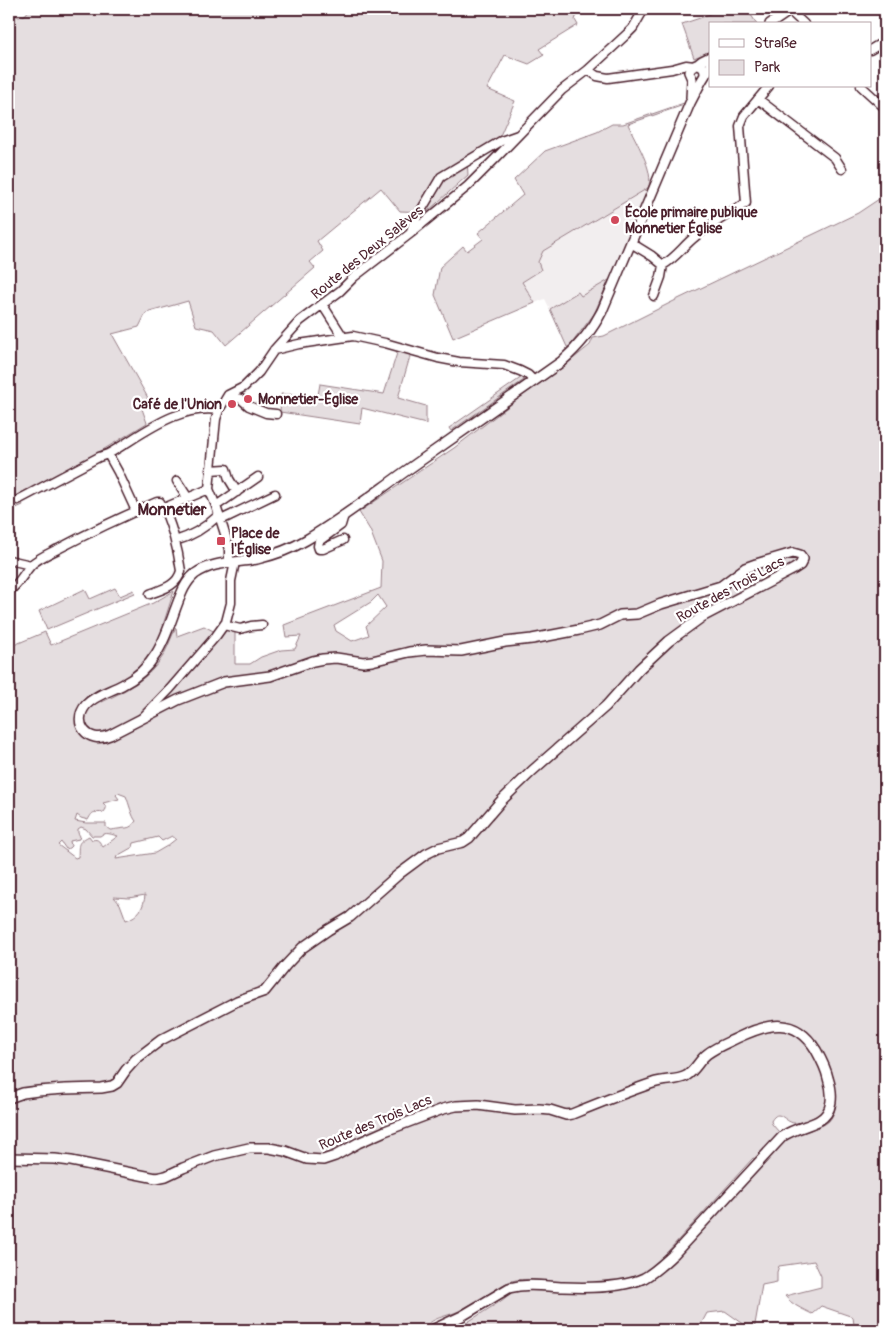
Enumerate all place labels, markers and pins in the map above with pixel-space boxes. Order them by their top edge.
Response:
place label: École primaire publique Monnetier Église [625,203,759,237]
marker: École primaire publique Monnetier Église [609,214,621,226]
place label: Monnetier-Église [258,390,359,408]
marker: Monnetier-Église [242,393,254,405]
place label: Café de l'Union [133,396,222,413]
marker: Café de l'Union [226,398,238,410]
place label: Place de l'Église [231,525,281,558]
marker: Place de l'Église [215,535,227,547]

